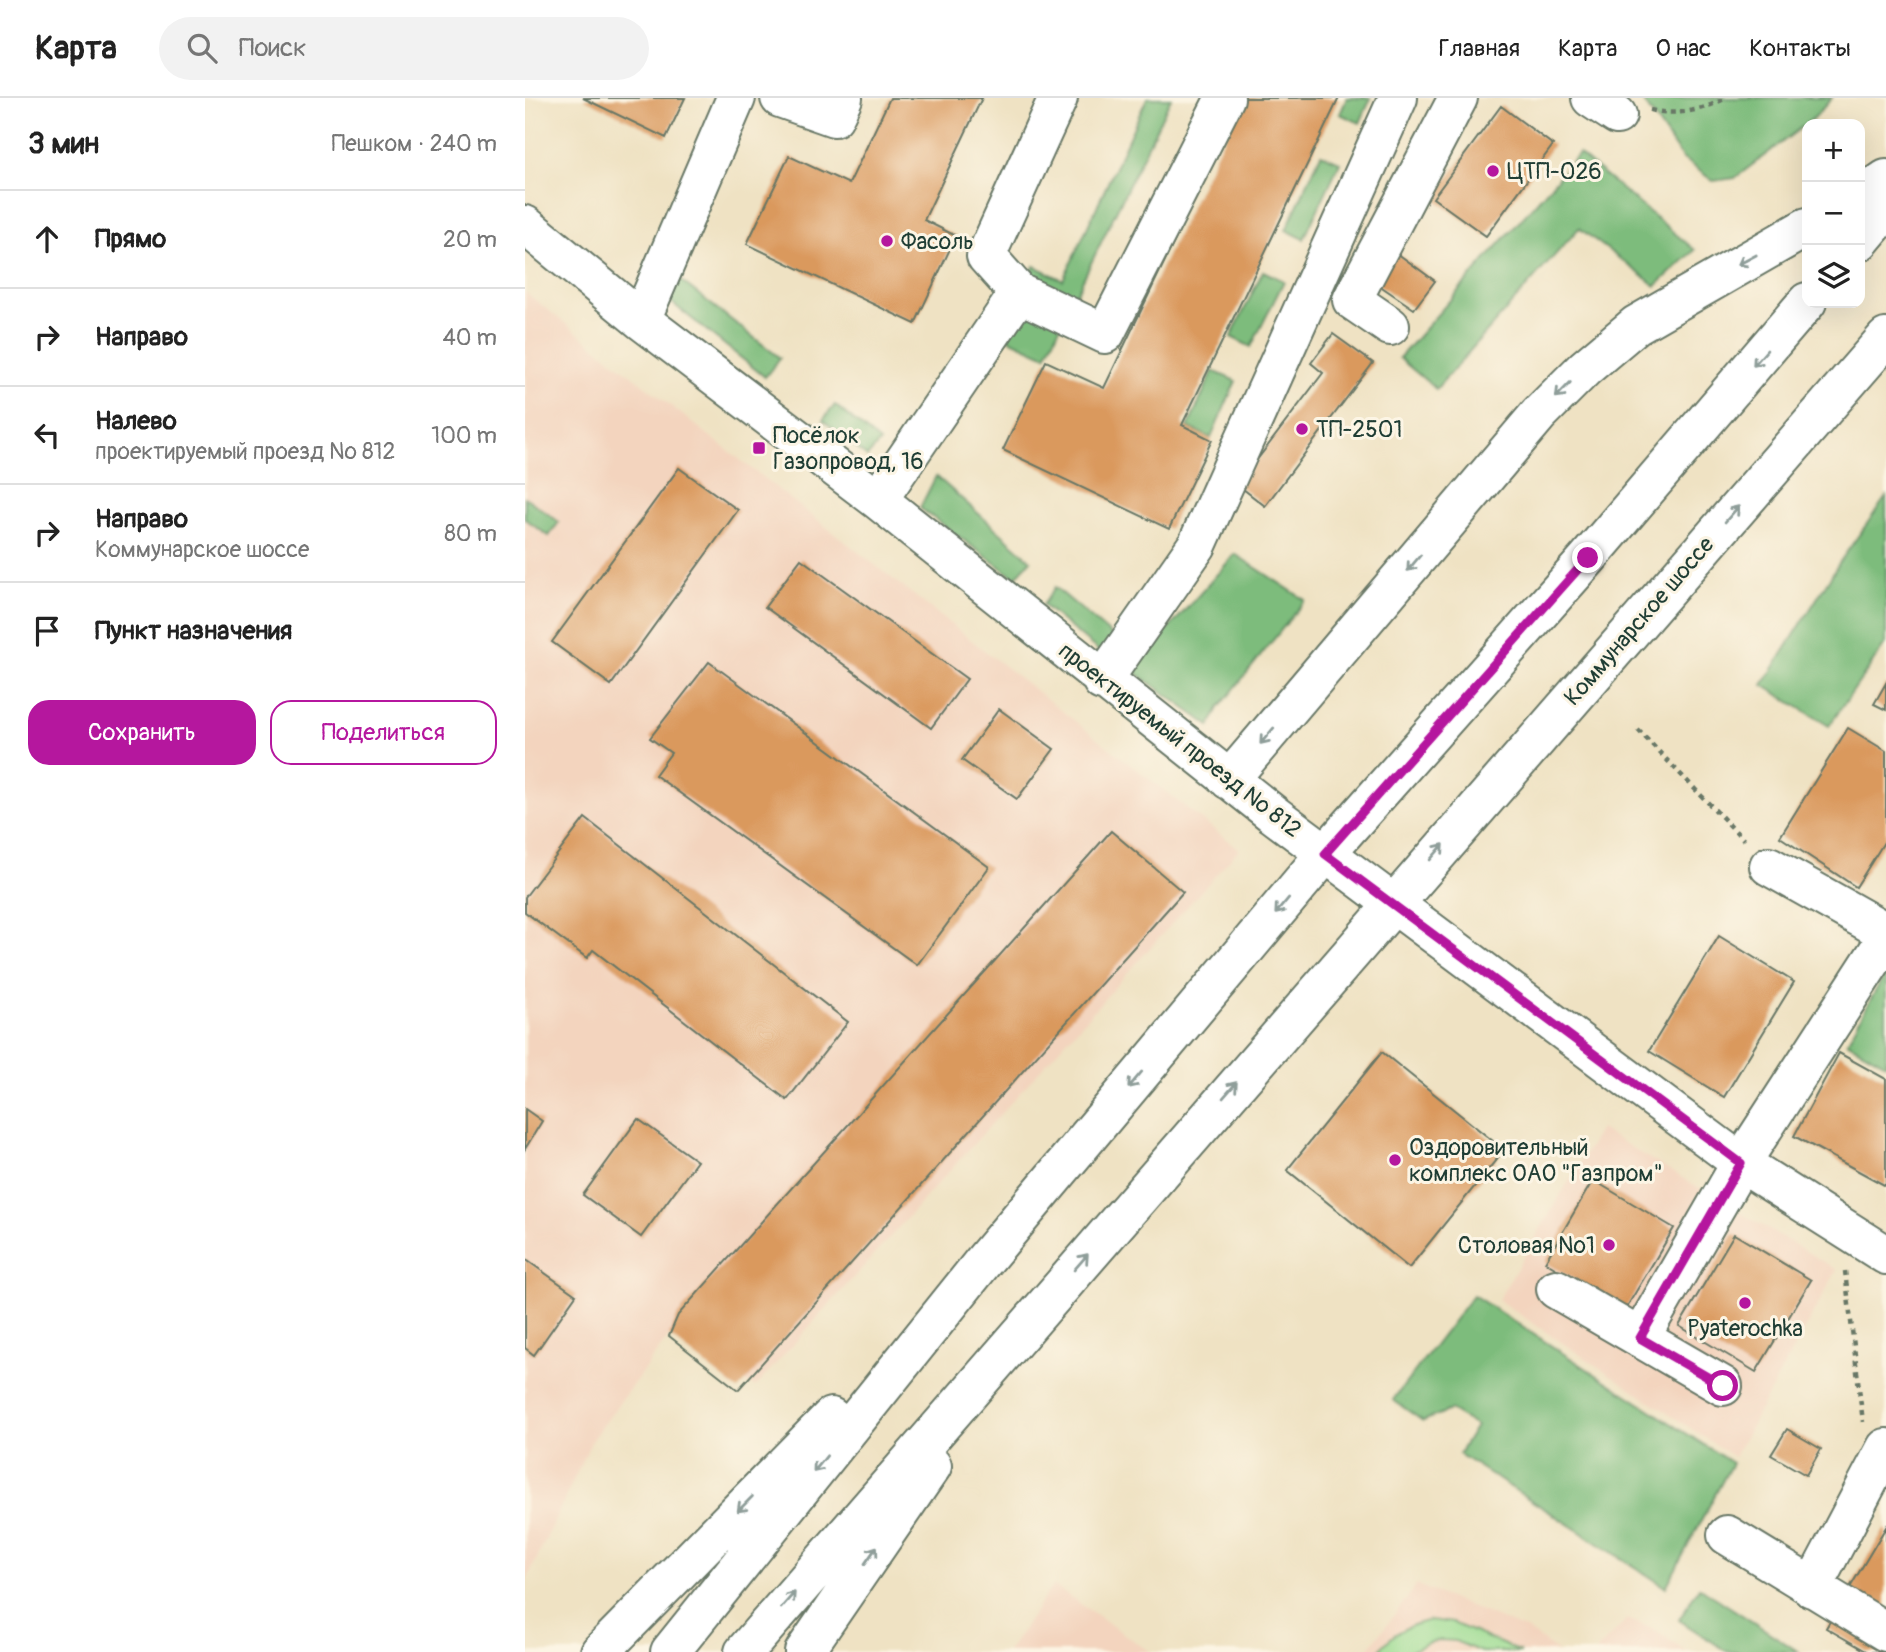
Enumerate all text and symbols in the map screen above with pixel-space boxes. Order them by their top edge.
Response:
search box [159,17,649,80]
text: Карта [35,28,117,69]
icon: search [183,29,221,67]
text: Поиск [239,32,307,64]
text: Главная [1439,34,1520,63]
text: Карта [1558,34,1618,63]
text: О нас [1656,34,1711,63]
text: Контакты [1749,34,1851,63]
map controls [1802,119,1865,308]
button: + [1802,119,1865,182]
text: 3 мин [28,125,99,162]
text: Пешком · 240 m [331,129,497,158]
place label: ЦТП-026 [1507,157,1602,186]
marker: ЦТП-026 [1485,163,1501,179]
button: − [1802,182,1865,245]
icon: ahead [28,220,66,258]
text: Прямо [95,223,166,255]
text: 20 m [443,225,497,254]
place label: Фасоль [901,227,974,256]
marker: Фасоль [879,233,895,249]
button: layers [1802,245,1865,308]
one-way arrow [1737,254,1758,267]
icon: right [28,318,66,356]
text: Направо [95,321,188,353]
text: 40 m [443,323,497,352]
one-way arrow [1752,348,1768,366]
one-way arrow [1554,382,1571,399]
text: Налево [95,405,177,437]
place label: ТП-2501 [1316,415,1402,444]
icon: left [28,416,66,454]
text: 100 m [431,421,497,450]
place label: Посёлок Газопровод, 16 [773,421,924,476]
marker: ТП-2501 [1294,421,1310,437]
text: проектируемый проезд № 812 [95,437,395,466]
marker: Посёлок Газопровод, 16 [751,440,767,456]
text: Направо [95,503,188,535]
one-way arrow [1724,506,1740,524]
icon: right [28,514,66,552]
text: 80 m [444,519,497,548]
street label: Коммунарское шоссе [1558,530,1721,711]
text: Коммунарское шоссе [95,535,309,564]
route end [1572,542,1603,573]
one-way arrow [1406,553,1422,571]
icon: arrive [28,612,66,650]
text: Пункт назначения [95,615,292,647]
street label: проектируемый проезд № 812 [1053,636,1307,844]
button: Сохранить [28,700,256,765]
button: Поделиться [270,700,497,765]
one-way arrow [1259,727,1275,745]
one-way arrow [1429,843,1445,861]
one-way arrow [1274,897,1290,915]
one-way arrow [1127,1071,1143,1089]
one-way arrow [1222,1081,1238,1099]
place label: Оздоровительный комплекс ОАО "Газпром" [1409,1133,1663,1188]
marker: Оздоровительный комплекс ОАО "Газпром" [1387,1152,1403,1168]
place label: Столовая №1 [1458,1231,1595,1260]
marker: Столовая №1 [1601,1237,1617,1253]
one-way arrow [1073,1253,1089,1271]
marker: Pyaterochka [1737,1295,1753,1311]
place label: Pyaterochka [1687,1314,1803,1343]
route start [1707,1370,1738,1401]
one-way arrow [813,1455,828,1473]
one-way arrow [736,1495,753,1512]
one-way arrow [864,1546,878,1566]
one-way arrow [780,1592,796,1610]

